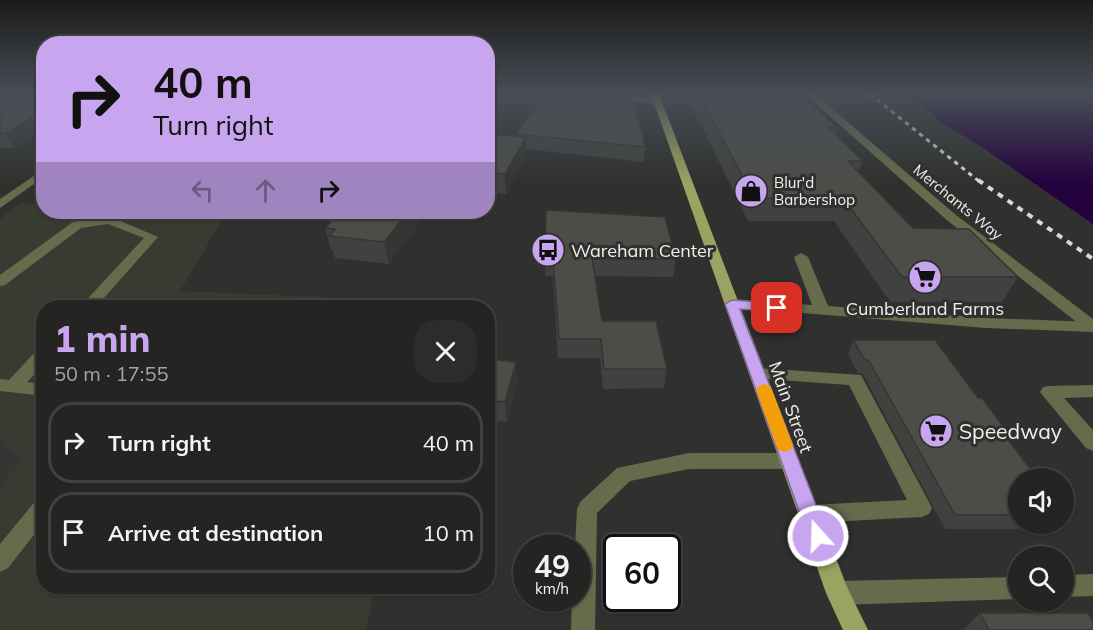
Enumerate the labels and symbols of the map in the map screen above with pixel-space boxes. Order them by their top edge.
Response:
street label: Merchants Way [909,160,1007,244]
shop icon: Blur'd Barbershop [733,173,769,209]
place label: Blur'd Barbershop [774,173,855,209]
bus stop icon: Wareham Center [530,232,566,268]
place label: Wareham Center [571,239,714,262]
supermarket icon: Cumberland Farms [907,259,943,295]
pin [751,282,802,333]
place label: Cumberland Farms [846,297,1004,320]
street label: Main Street [764,358,818,456]
supermarket icon: Speedway [918,413,954,449]
place label: Speedway [959,418,1062,444]
position arrow [786,504,850,568]
speed limit sign: 60 [603,534,681,612]

